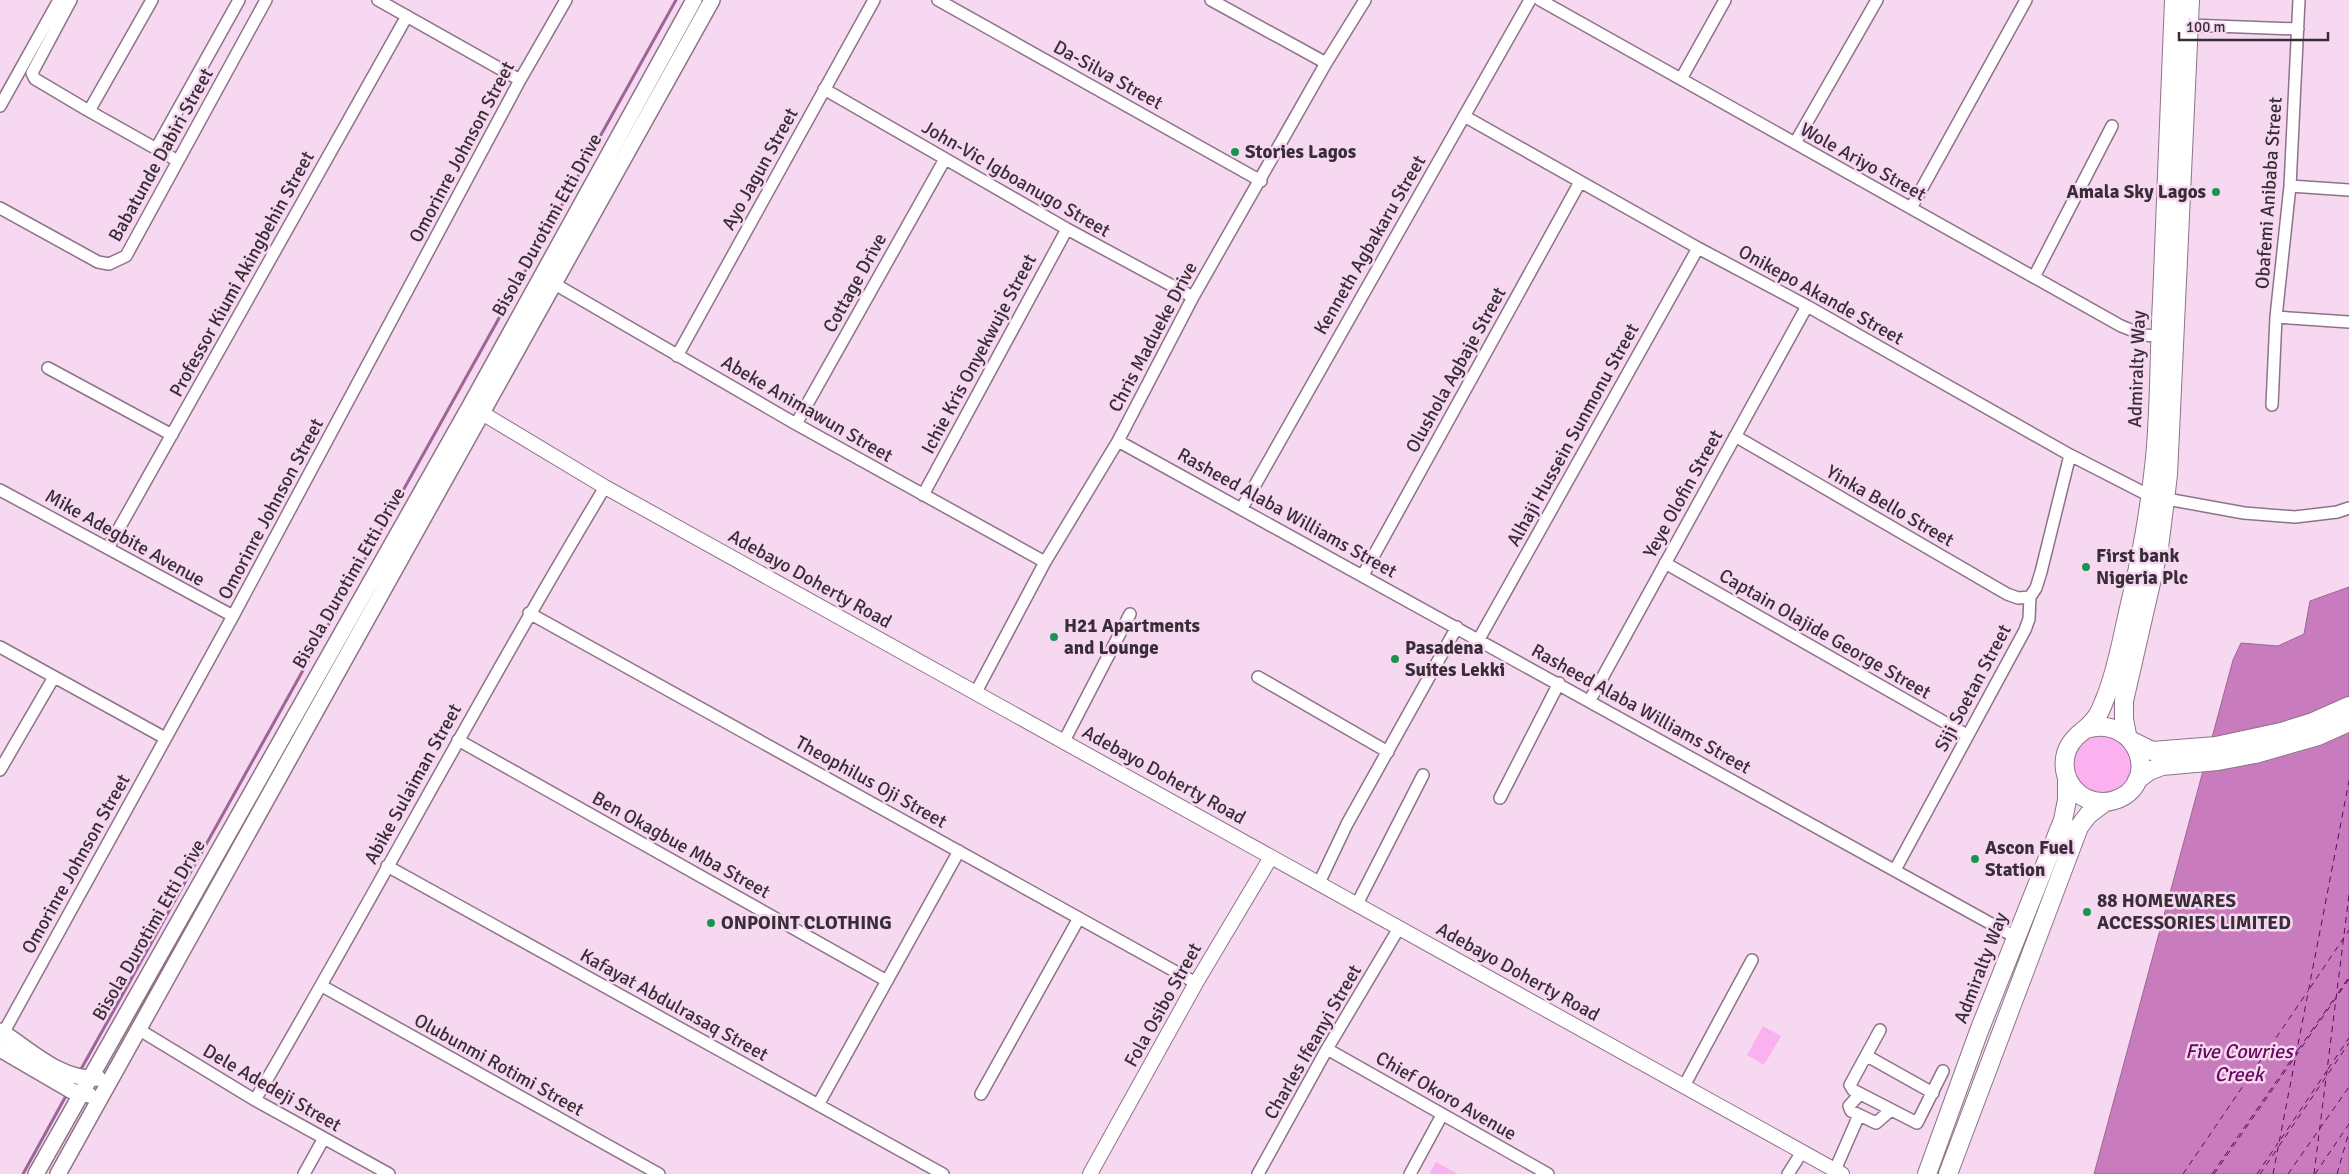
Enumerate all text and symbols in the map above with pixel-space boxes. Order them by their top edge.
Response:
scale bar [2179,10,2328,42]
text: 100 m [2186,18,2226,36]
street label: Da-Silva Street [1049,35,1167,115]
street label: Omorinre Johnson Street [404,57,520,247]
street label: Babatunde Dabiri Street [103,64,219,246]
street label: Obafemi Anibaba Street [2250,96,2288,290]
street label: Ayo Jagun Street [717,103,804,234]
street label: John-Vic Igboanugo Street [917,115,1115,243]
street label: Wole Ariyo Street [1796,117,1931,207]
street label: Bisola Durotimi Etti Drive [487,129,607,321]
place label: Stories Lagos [1245,140,1356,164]
marker: Stories Lagos [1229,146,1241,158]
street label: Professor Kiumi Akingbehin Street [164,147,320,401]
street label: Kenneth Agbakaru Street [1309,151,1431,339]
place label: Amala Sky Lagos [2067,180,2206,204]
marker: Amala Sky Lagos [2210,186,2222,198]
street label: Cottage Drive [818,229,892,337]
street label: Onikepo Akande Street [1734,240,1908,351]
street label: Ichie Kris Onyekwuje Street [916,250,1042,458]
street label: Chris Madueke Drive [1103,258,1203,416]
street label: Olushola Agbaje Street [1400,283,1512,457]
street label: Admiralty Way [2123,310,2151,428]
street label: Alhaji Hussein Sunmonu Street [1502,319,1645,551]
street label: Abeke Animawun Street [717,350,897,468]
street label: Omorinre Johnson Street [213,414,329,604]
street label: Yeye Olofin Street [1638,425,1728,562]
street label: Rasheed Alaba Williams Street [1173,443,1401,584]
street label: Yinka Bello Street [1822,460,1959,553]
street label: Bisola Durotimi Etti Drive [287,483,411,673]
street label: Mike Adegbite Avenue [41,484,209,592]
street label: Adebayo Doherty Road [724,524,896,634]
place label: First bank Nigeria Plc [2096,544,2188,590]
marker: First bank Nigeria Plc [2080,561,2092,573]
street label: Captain Olajide George Street [1715,563,1936,705]
place label: H21 Apartments and Lounge [1064,614,1200,660]
street label: Siji Soetan Street [1929,620,2017,756]
marker: H21 Apartments and Lounge [1048,631,1060,643]
place label: Pasadena Suites Lekki [1405,636,1505,682]
street label: Rasheed Alaba Williams Street [1527,639,1755,780]
marker: Pasadena Suites Lekki [1389,653,1401,665]
street label: Abike Sulaiman Street [359,699,467,868]
street label: Adebayo Doherty Road [1078,720,1250,830]
street label: Theophilus Oji Street [791,730,951,834]
street label: Omorinre Johnson Street [17,770,136,958]
street label: Ben Okagbue Mba Street [588,786,775,904]
street label: Bisola Durotimi Etti Drive [87,835,211,1025]
place label: Ascon Fuel Station [1985,836,2074,882]
marker: Ascon Fuel Station [1969,853,1981,865]
place label: 88 HOMEWARES ACCESSORIES LIMITED [2097,889,2291,935]
marker: 88 HOMEWARES ACCESSORIES LIMITED [2081,906,2093,918]
street label: Admiralty Way [1949,909,2013,1027]
place label: ONPOINT CLOTHING [721,911,892,935]
marker: ONPOINT CLOTHING [705,917,717,929]
street label: Adebayo Doherty Road [1432,917,1604,1027]
street label: Fola Osibo Street [1119,938,1207,1071]
street label: Kafayat Abdulrasaq Street [576,943,773,1067]
street label: Charles Ifeanyi Street [1259,960,1367,1124]
street label: Olubunmi Rotimi Street [410,1008,588,1122]
street label: Dele Adedeji Street [199,1039,346,1137]
water label: Five Cowries Creek [2185,1039,2295,1087]
street label: Chief Okoro Avenue [1371,1046,1521,1146]

